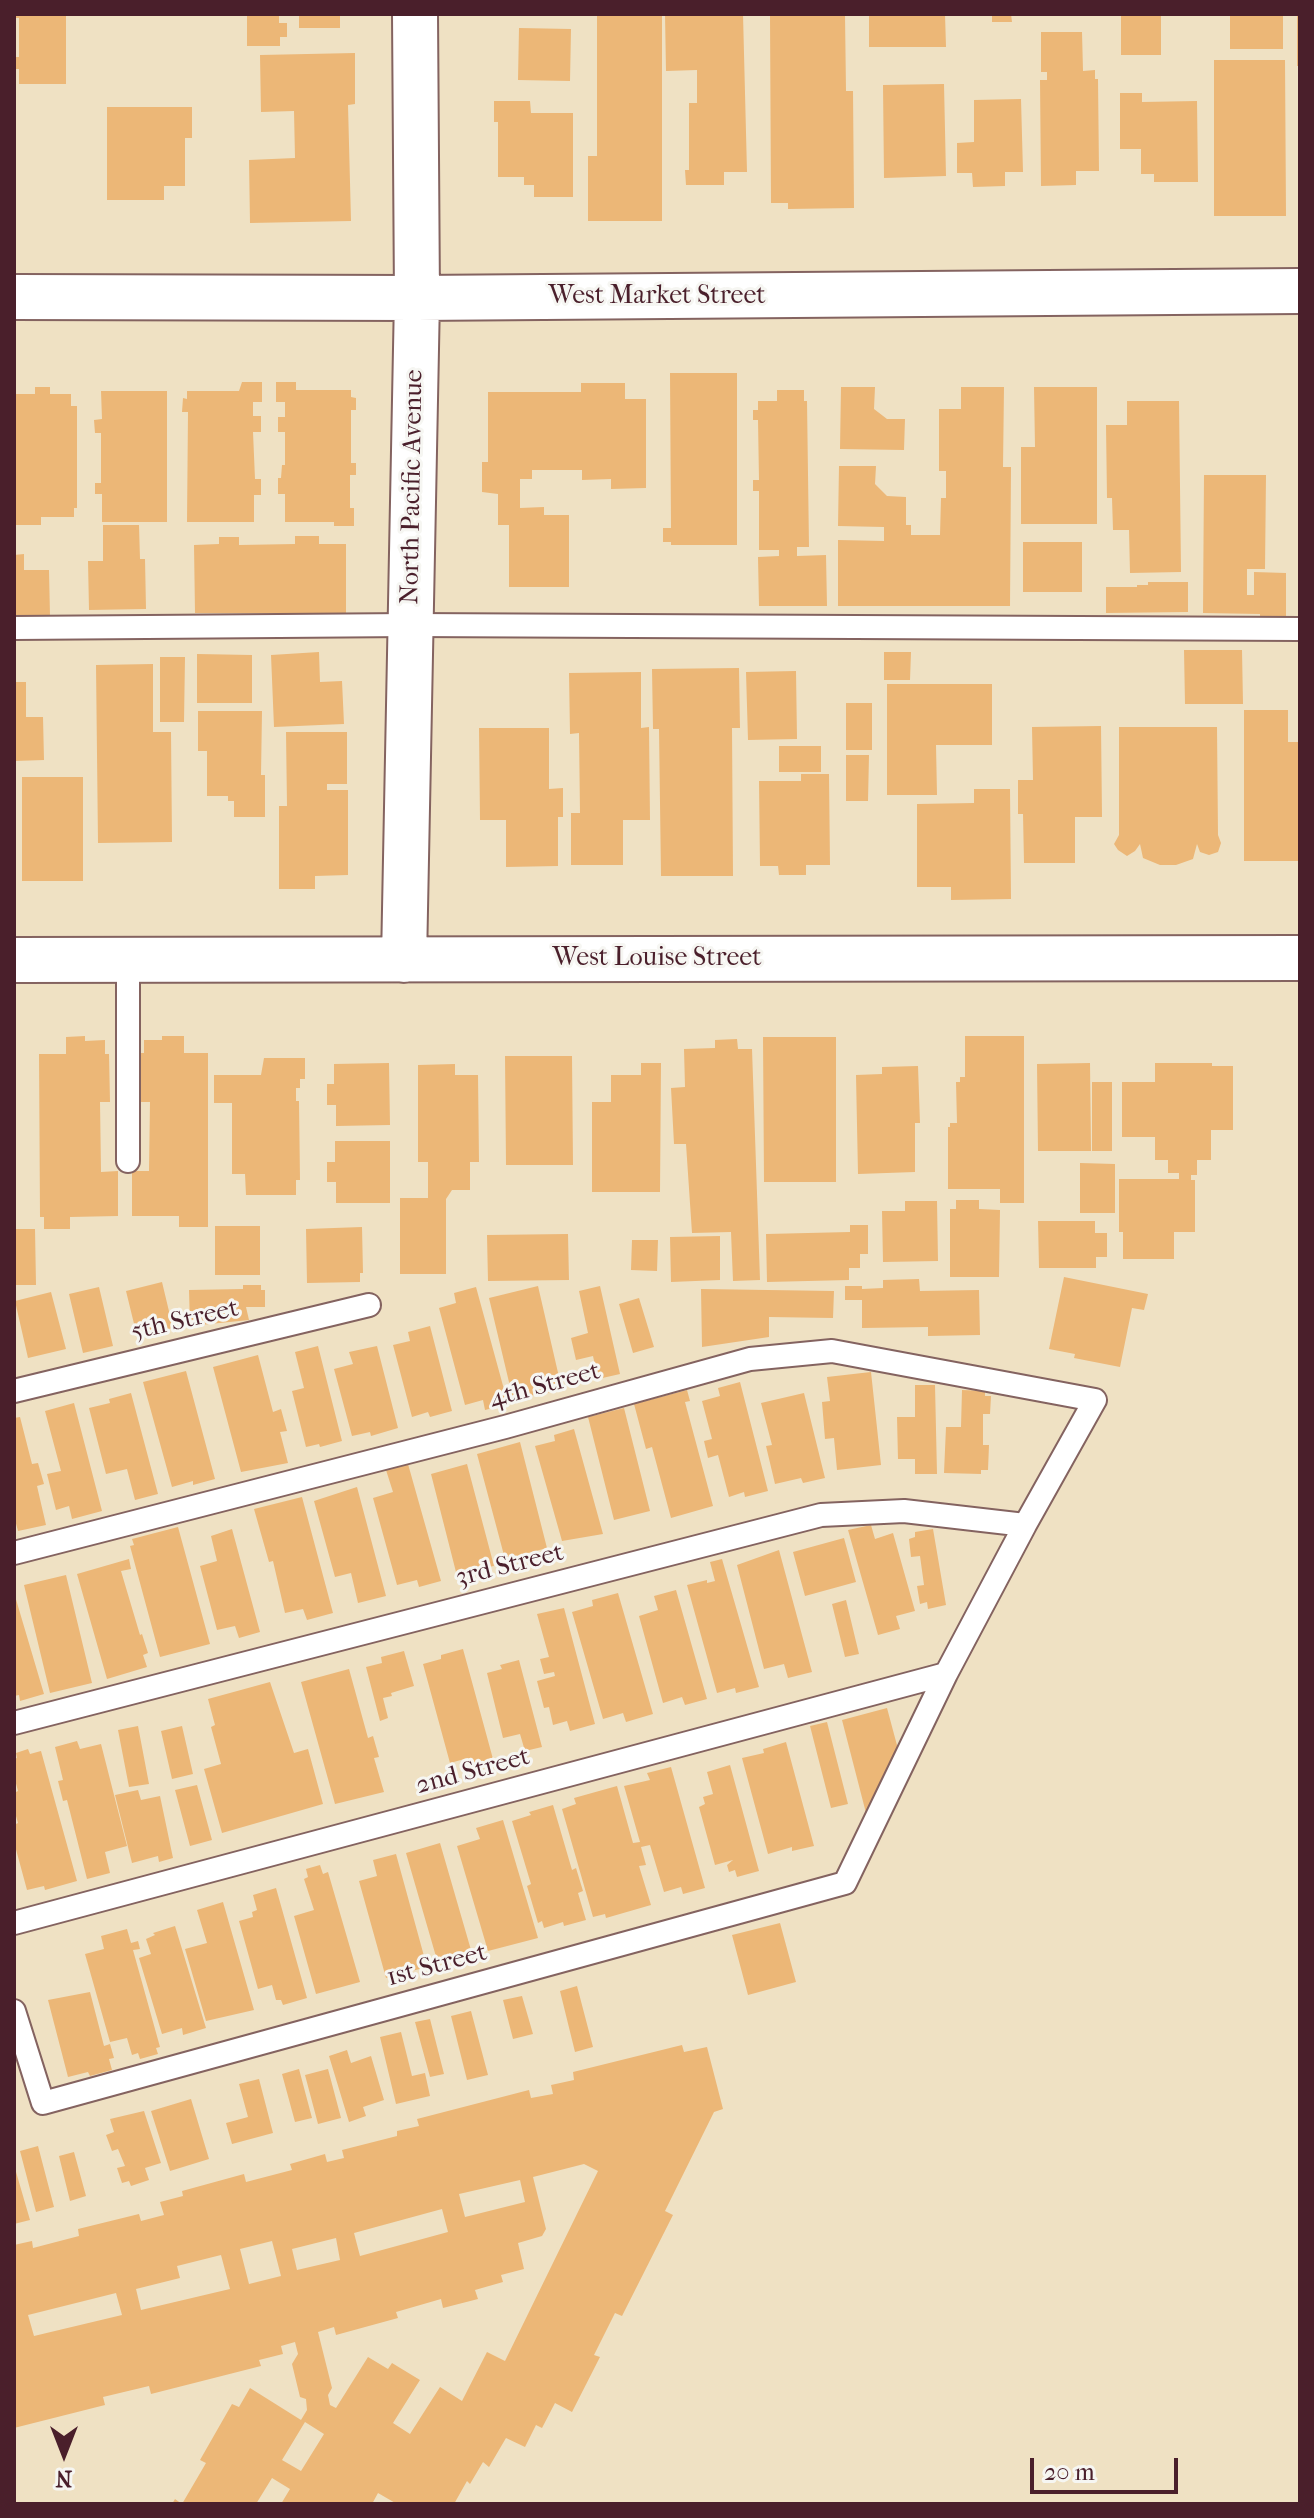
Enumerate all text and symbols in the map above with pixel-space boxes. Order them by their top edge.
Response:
street label: West Market Street [548,281,766,313]
street label: North Pacific Avenue [395,369,431,605]
street label: West Louise Street [553,943,761,975]
street label: 5th Street [128,1294,242,1348]
street label: 4th Street [486,1356,604,1416]
street label: 3rd Street [453,1538,567,1594]
street label: 2nd Street [413,1742,533,1802]
street label: 1st Street [384,1938,490,1994]
north arrow [24,2414,104,2494]
scale bar [1034,2442,1182,2492]
text: 20 m [1044,2458,1095,2486]
text: N [56,2465,72,2491]

